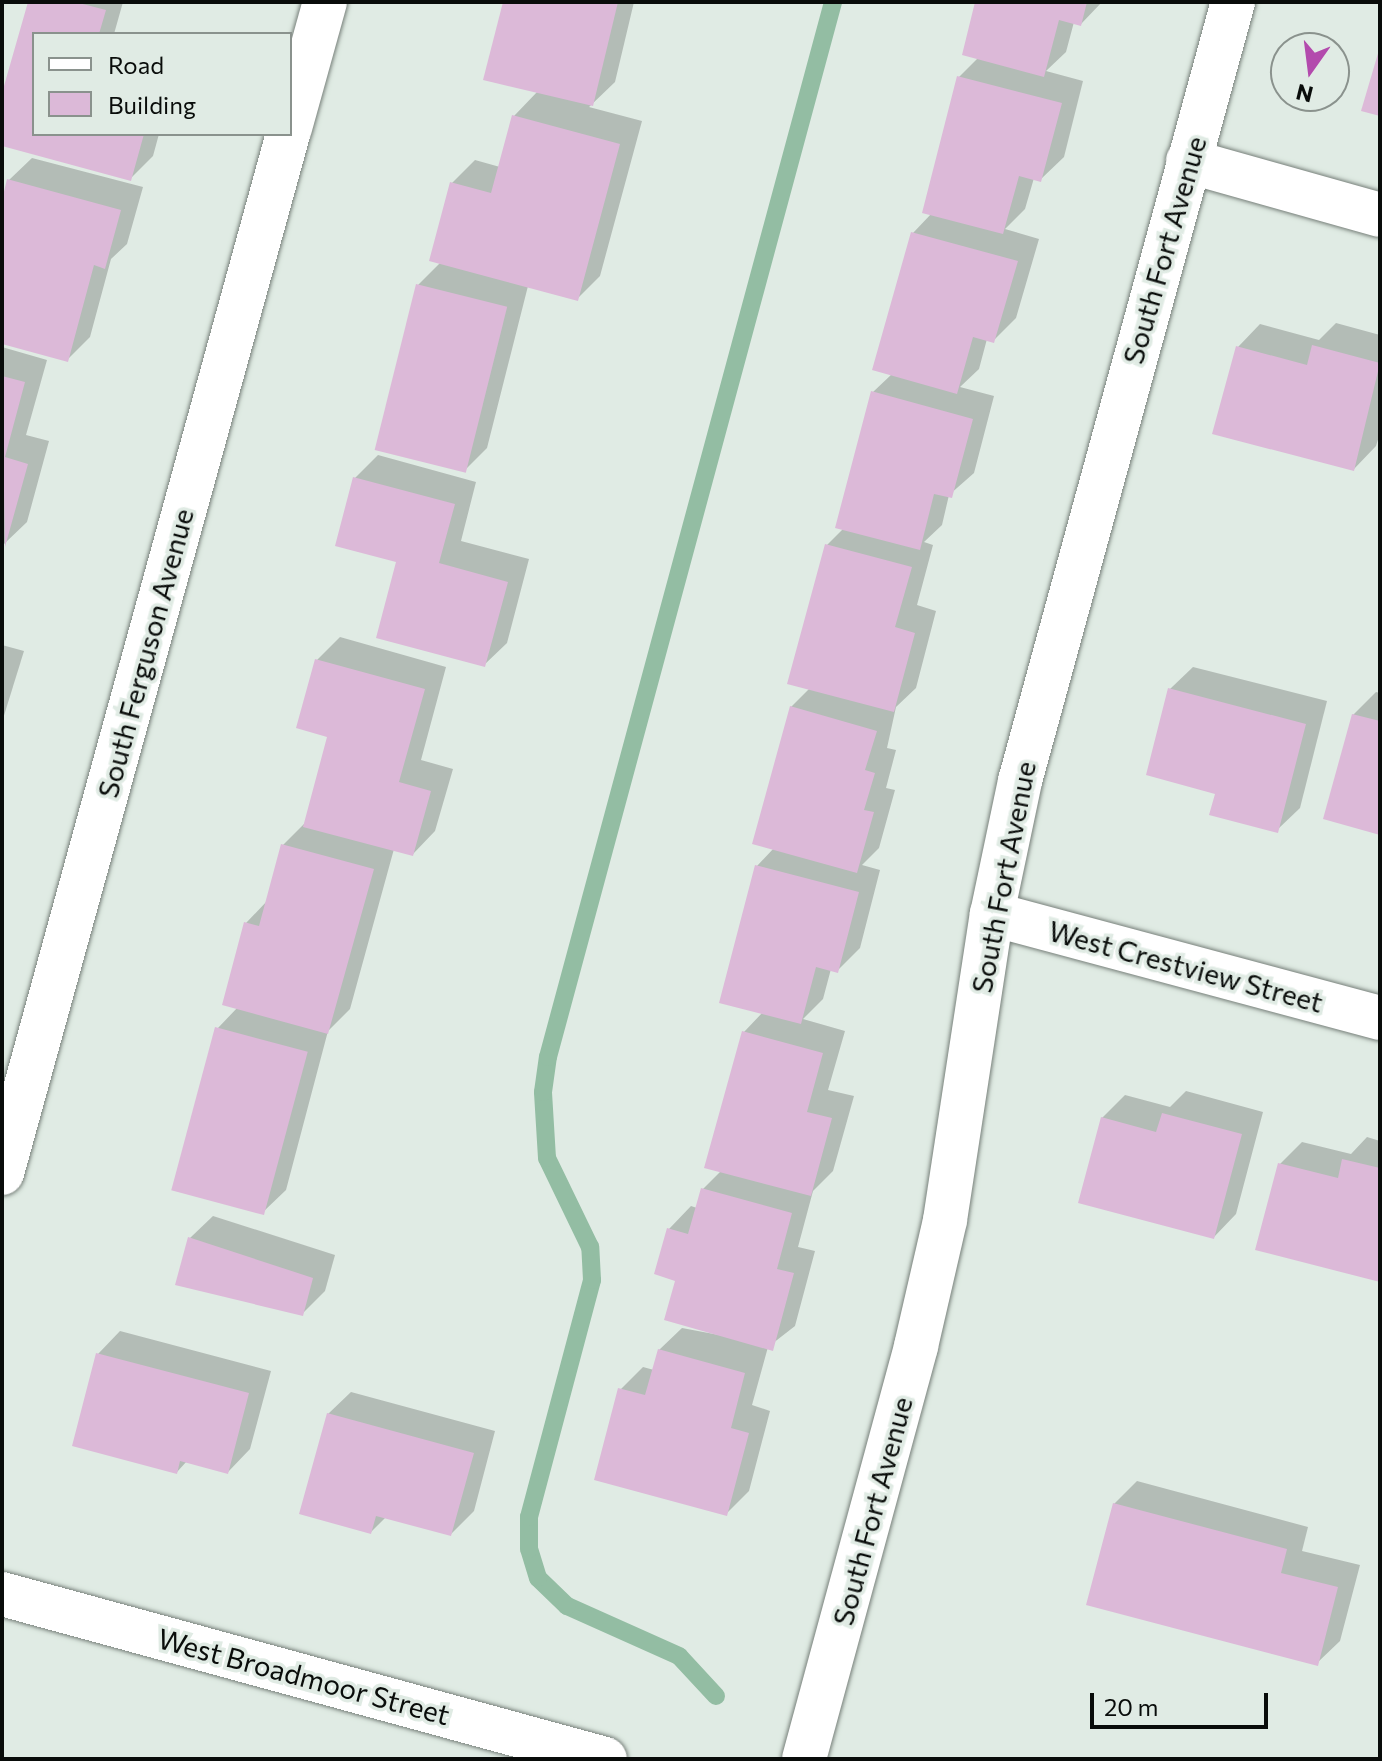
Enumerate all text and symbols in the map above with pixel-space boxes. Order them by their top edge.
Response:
legend [32,32,292,136]
north arrow [1270,32,1350,112]
text: Road [108,50,164,79]
text: N [1293,79,1316,109]
text: Building [108,90,196,119]
street label: South Fort Avenue [1115,132,1213,368]
street label: South Ferguson Avenue [90,505,200,801]
street label: South Fort Avenue [964,758,1042,996]
street label: West Crestview Street [1045,913,1327,1019]
street label: South Fort Avenue [825,1393,919,1629]
street label: West Broadmoor Street [154,1621,454,1731]
scale bar [1094,1677,1272,1727]
text: 20 m [1104,1692,1158,1721]

